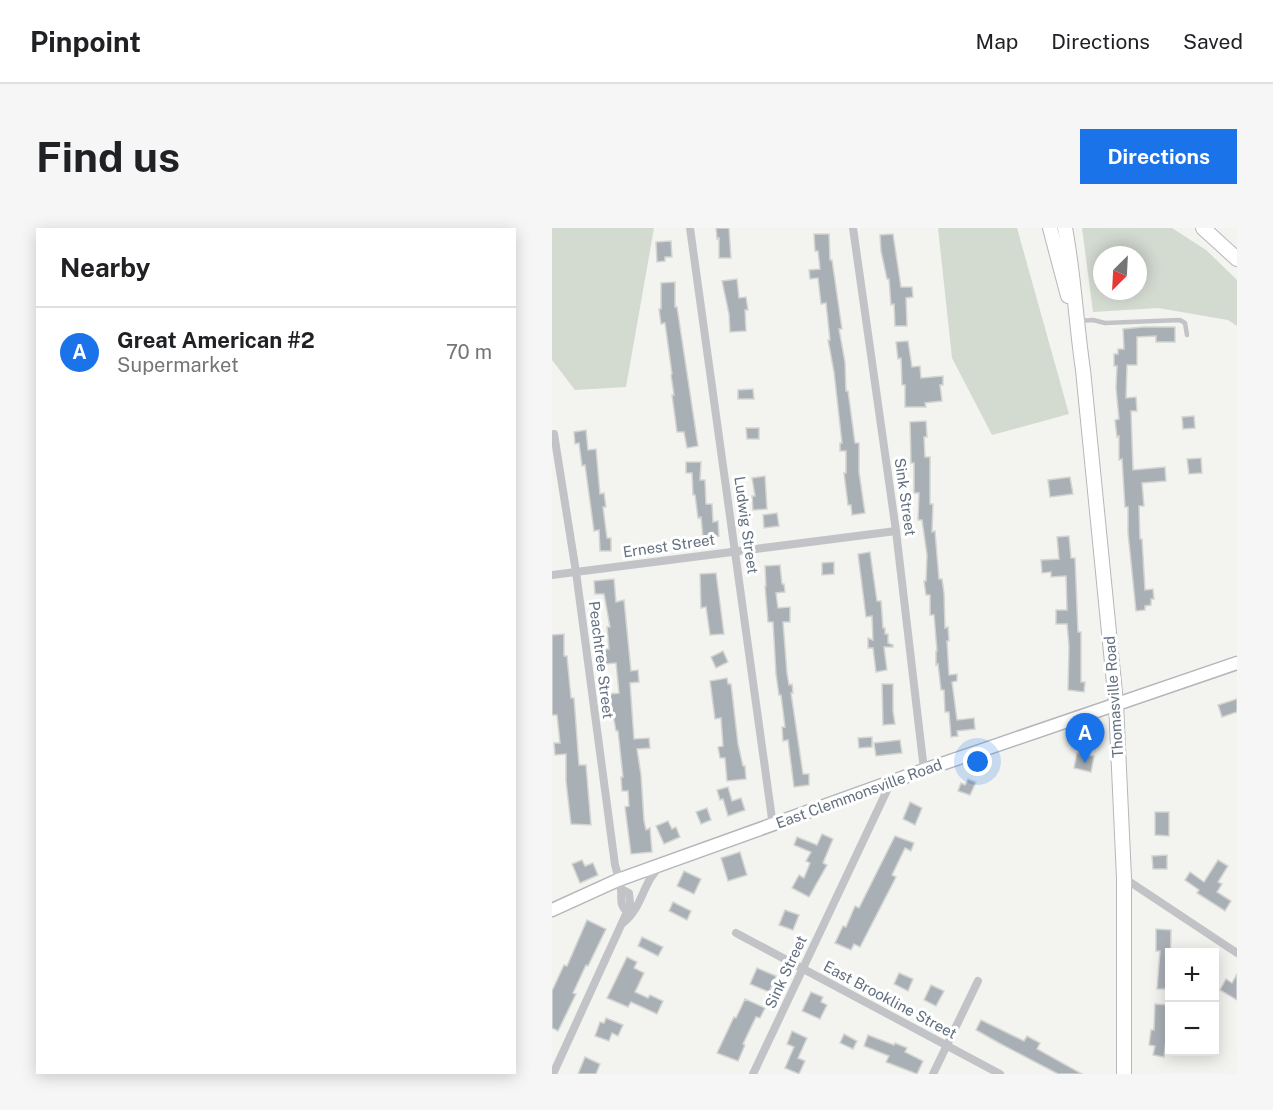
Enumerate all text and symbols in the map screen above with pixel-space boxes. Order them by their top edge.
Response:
text: Pinpoint [30,25,141,58]
text: Map [976,29,1018,54]
text: Directions [1051,29,1150,54]
text: Saved [1183,29,1243,54]
button: Directions [1080,129,1237,184]
text: Find us [36,132,180,181]
north arrow [1093,246,1147,300]
text: Nearby [60,252,150,283]
text: Great American #2 [117,327,315,353]
text: A [72,340,87,364]
text: 70 m [446,340,492,364]
text: Supermarket [117,353,239,377]
street label: Sink Street [892,457,919,537]
street label: Ludwig Street [731,475,762,575]
street label: Ernest Street [622,531,716,560]
street label: Peachtree Street [586,600,617,720]
street label: Thomasville Road [1101,635,1126,759]
pin: A [1066,714,1104,763]
your location [963,747,992,776]
street label: East Clemmonsville Road [774,756,944,832]
street label: Sink Street [761,933,810,1011]
map controls [1165,948,1219,1056]
button: + [1165,948,1219,1002]
street label: East Brookline Street [821,957,960,1042]
button: − [1165,1002,1219,1056]

